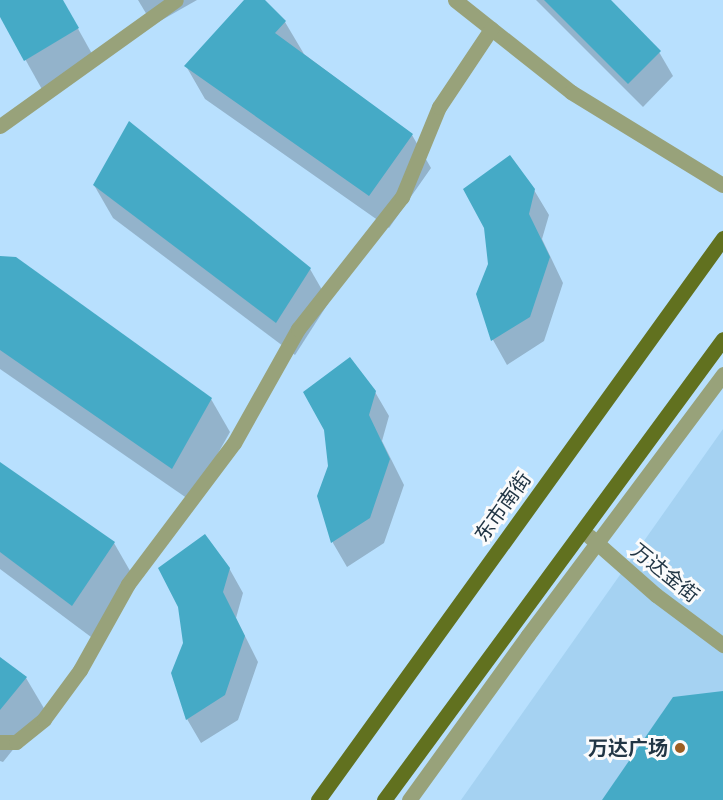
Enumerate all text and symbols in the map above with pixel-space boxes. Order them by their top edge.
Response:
street label: 东市南街 [470,468,536,546]
street label: 万达金街 [626,539,704,607]
place label: 万达广场 [588,736,668,760]
marker: 万达广场 [673,741,687,755]

